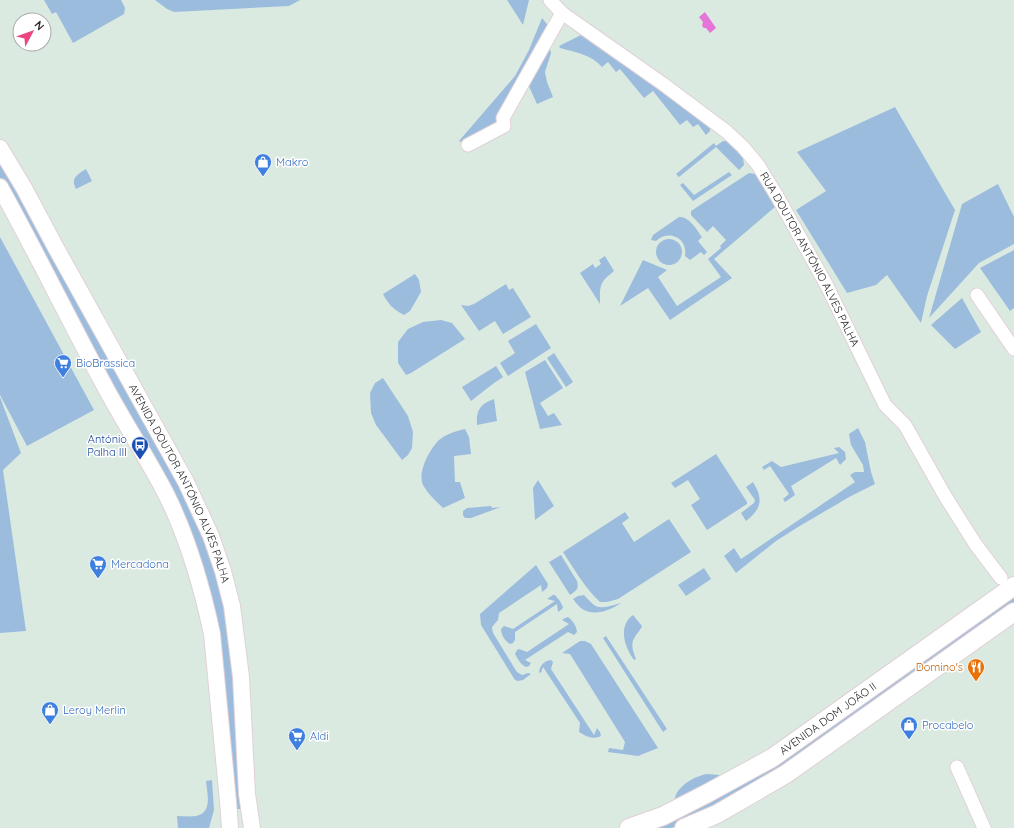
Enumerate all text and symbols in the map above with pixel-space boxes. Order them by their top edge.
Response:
north arrow [12,12,52,52]
text: N [32,18,47,33]
shop icon: Makro [253,152,273,177]
place label: Makro [276,155,309,169]
street label: RUA DOUTOR ANTÓNIO ALVES PALHA [757,169,862,349]
supermarket icon: BioBrassica [53,353,73,378]
place label: BioBrassica [76,356,135,370]
street label: AVENIDA DOUTOR ANTÓNIO ALVES PALHA [126,381,233,584]
place label: António Palha III [87,432,127,459]
bus stop icon: António Palha III [130,435,150,460]
supermarket icon: Mercadona [88,554,108,579]
place label: Mercadona [111,557,169,571]
restaurant icon: Domino's [966,657,986,682]
place label: Domino's [916,660,963,674]
street label: AVENIDA DOM JOÃO II [777,679,879,758]
shop icon: Leroy Merlin [40,700,60,725]
place label: Leroy Merlin [63,703,126,717]
shop icon: Procabelo [899,715,919,740]
place label: Procabelo [922,718,974,732]
supermarket icon: Aldi [287,726,307,751]
place label: Aldi [310,729,329,743]

